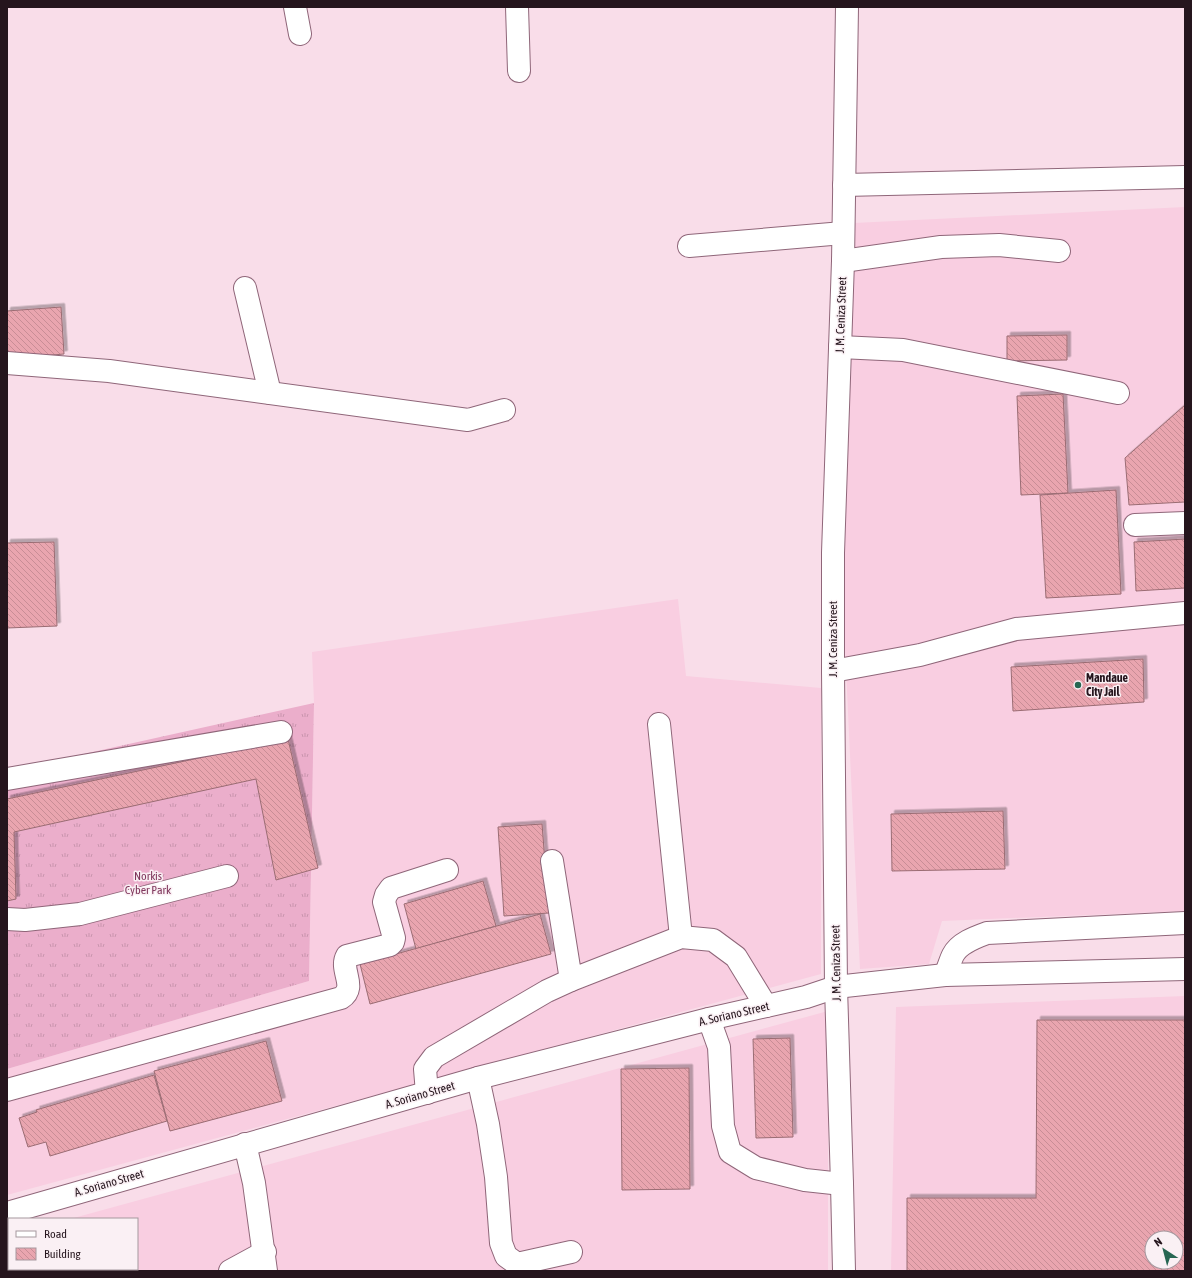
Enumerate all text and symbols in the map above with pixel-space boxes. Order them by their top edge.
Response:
street label: J. M. Ceniza Street [833,276,849,353]
street label: J. M. Ceniza Street [826,600,840,677]
place label: Mandaue City Jail [1086,671,1129,699]
marker: Mandaue City Jail [1073,680,1083,690]
park label: Norkis Cyber Park [125,869,172,897]
street label: J. M. Ceniza Street [828,924,844,1001]
street label: A. Soriano Street [698,999,771,1029]
street label: A. Soriano Street [384,1078,457,1112]
street label: A. Soriano Street [73,1166,146,1200]
legend [8,1218,138,1270]
text: Road [44,1227,67,1241]
north arrow [1144,1230,1184,1270]
text: N [1152,1235,1164,1249]
text: Building [44,1247,82,1261]

